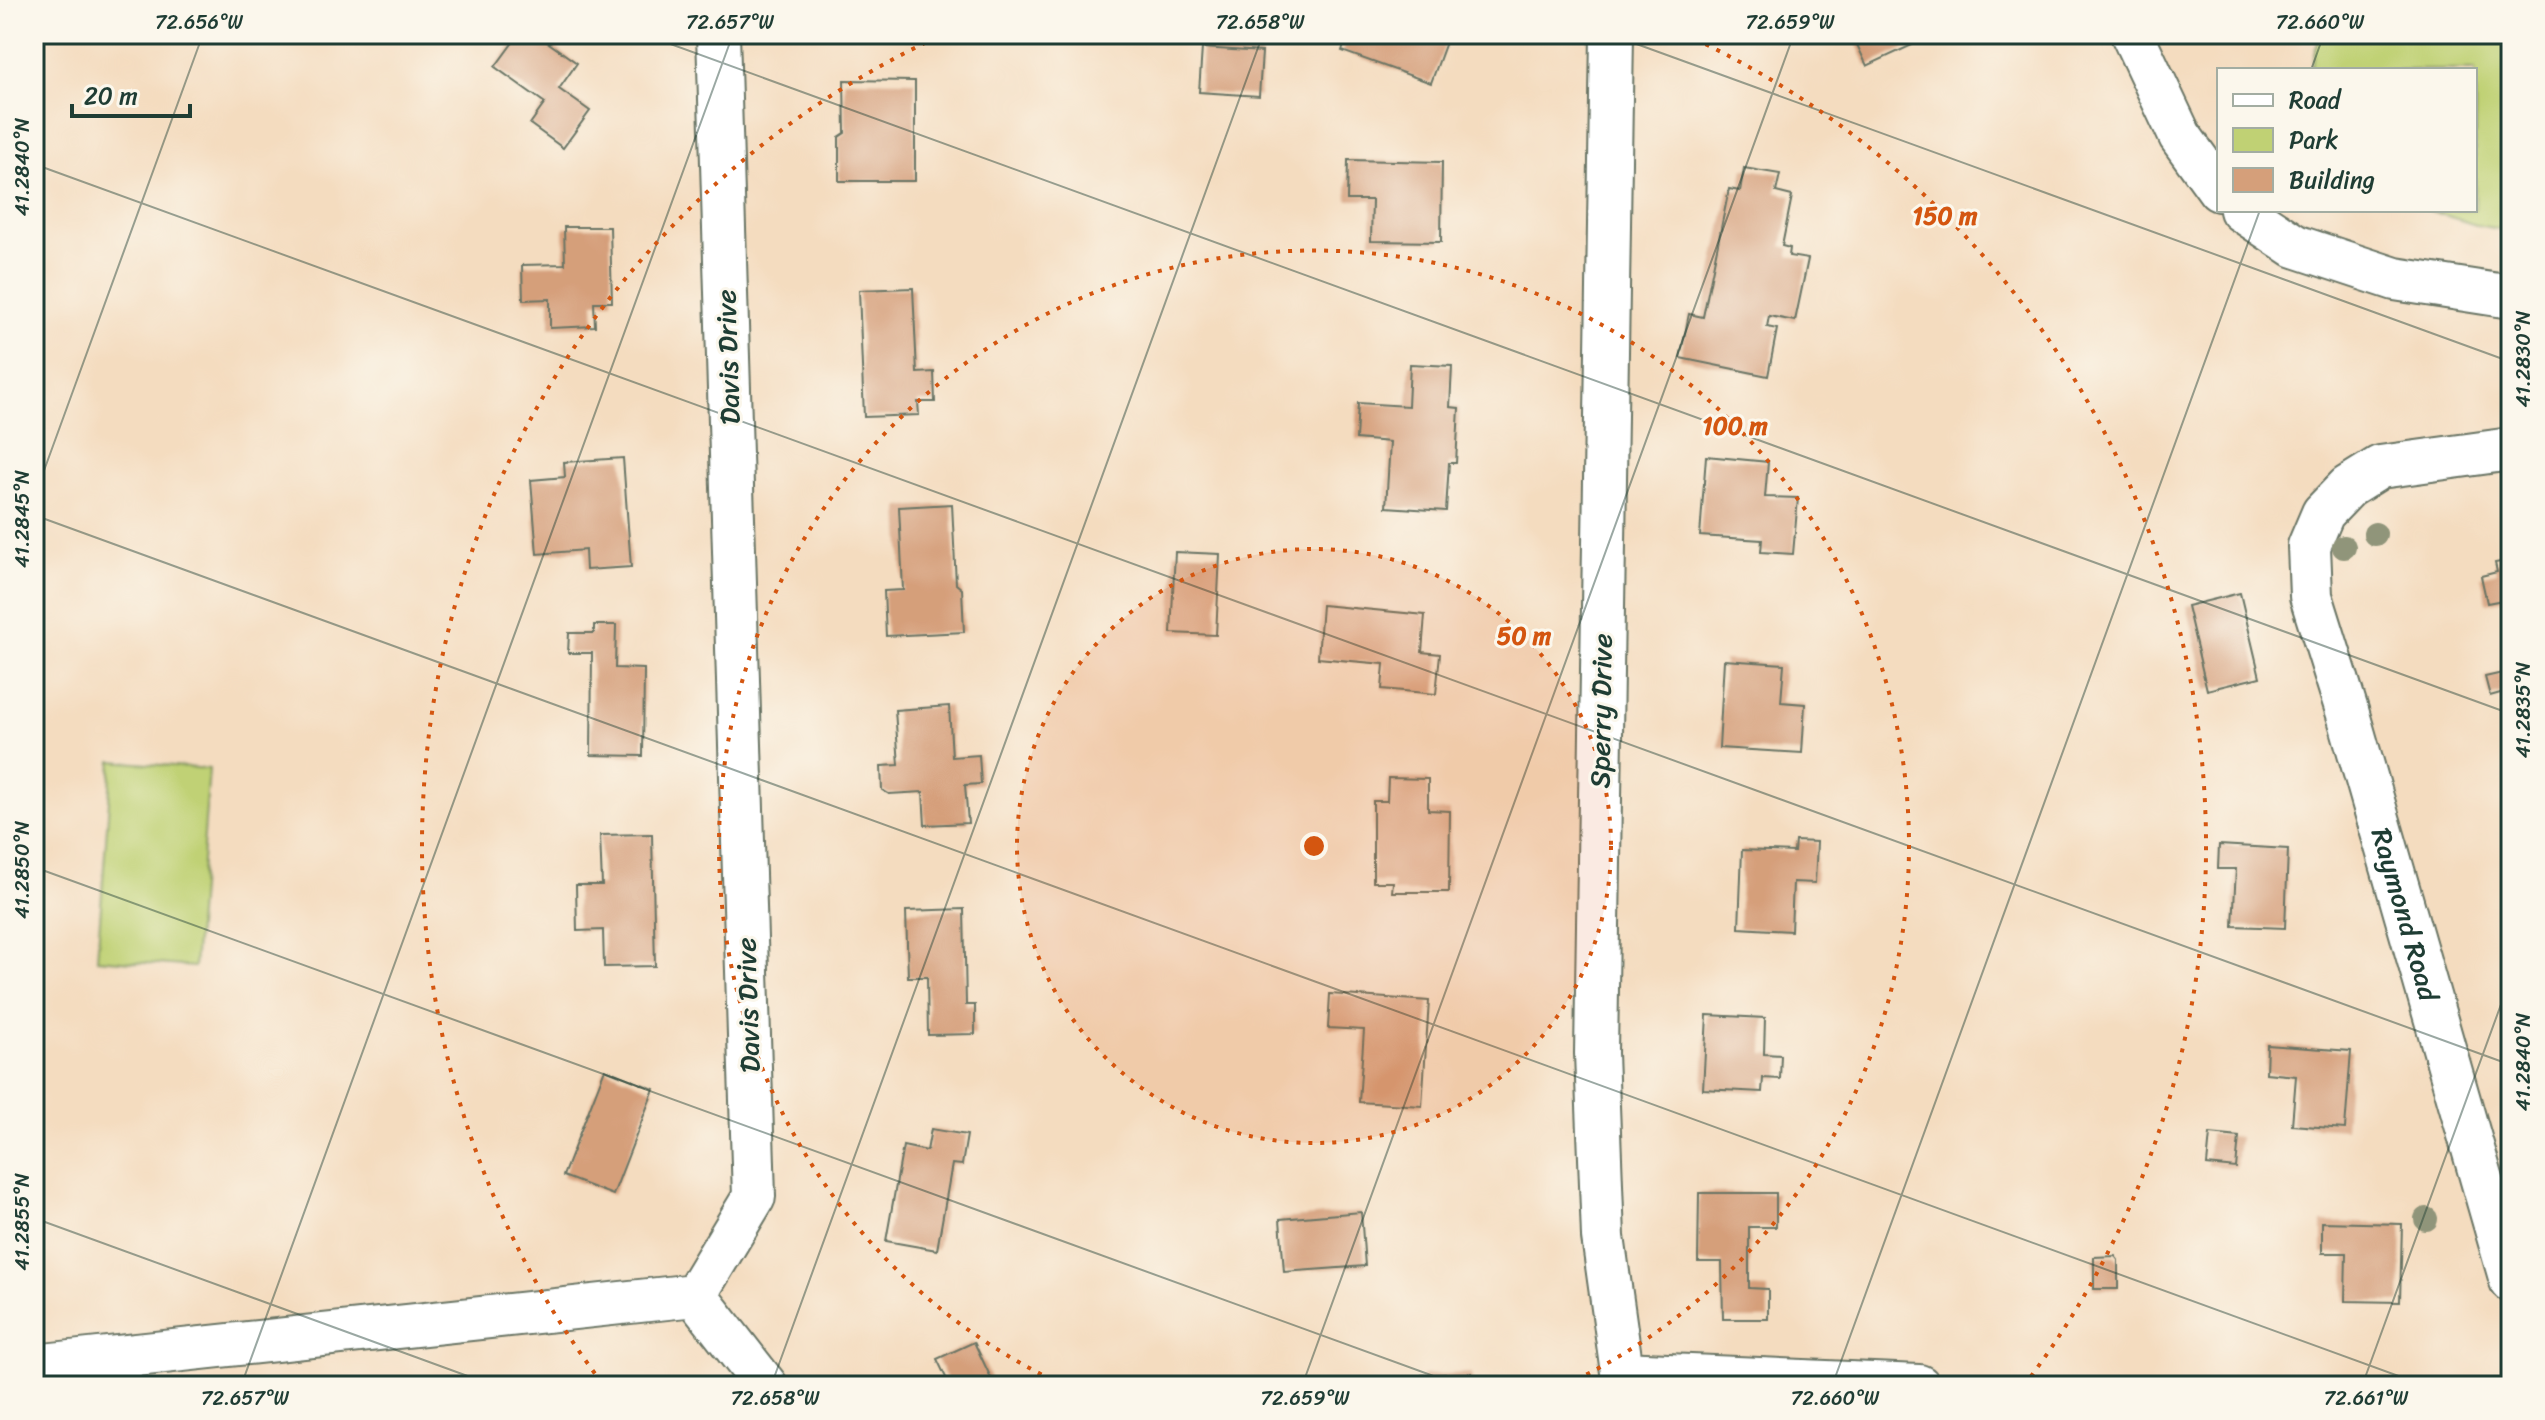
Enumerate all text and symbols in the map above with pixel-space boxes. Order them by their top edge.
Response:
text: 72.656°W [155,5,244,40]
text: 72.657°W [686,5,775,40]
text: 72.658°W [1216,5,1305,40]
text: 72.659°W [1746,5,1835,40]
text: 72.660°W [2276,5,2365,40]
scale bar [72,68,190,118]
legend [2217,68,2477,212]
text: 20 m [84,75,138,117]
text: Road [2289,79,2343,121]
text: 41.2840°N [5,118,40,216]
text: Park [2289,119,2338,161]
text: Building [2289,159,2375,201]
text: 150 m [1913,195,1978,237]
street label: Davis Drive [701,289,755,425]
text: 41.2830°N [2506,310,2541,407]
text: 100 m [1702,405,1768,447]
text: 41.2845°N [5,470,40,568]
text: 50 m [1497,615,1552,657]
street label: Sperry Drive [1575,633,1627,789]
text: 41.2835°N [2506,662,2541,758]
text: 41.2850°N [5,821,40,919]
street label: Raymond Road [2357,822,2454,1009]
centre of rings [1300,832,1328,860]
street label: Davis Drive [721,937,775,1073]
text: 41.2840°N [2506,1013,2541,1111]
text: 41.2855°N [5,1173,40,1271]
text: 72.657°W [201,1381,290,1416]
text: 72.658°W [731,1381,820,1416]
text: 72.659°W [1261,1381,1350,1416]
text: 72.660°W [1791,1381,1880,1416]
text: 72.661°W [2324,1381,2409,1416]

